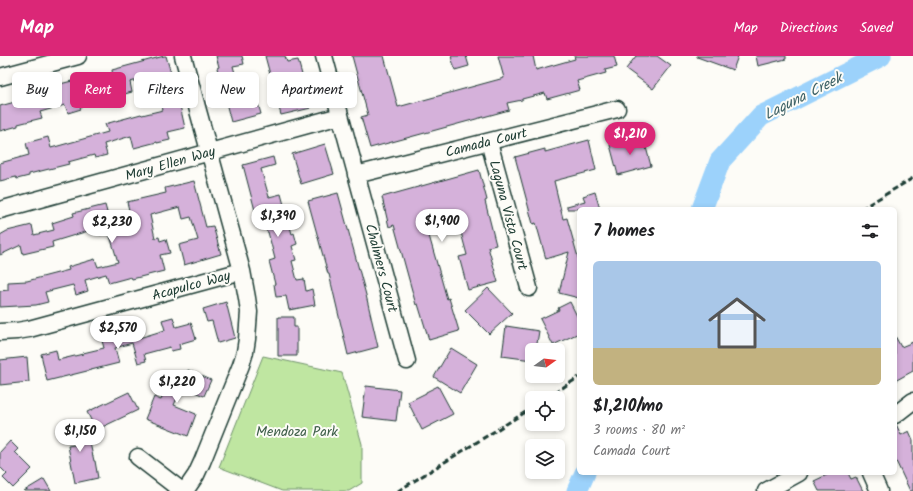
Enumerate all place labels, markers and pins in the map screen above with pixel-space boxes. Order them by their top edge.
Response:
pin: $1,210 [597,122,663,156]
pin: $1,390 [245,204,311,238]
pin: $1,900 [409,209,475,243]
pin: $2,230 [79,210,145,244]
pin: $2,570 [85,316,151,350]
pin: $1,220 [144,370,210,404]
pin: $1,150 [47,419,113,453]

